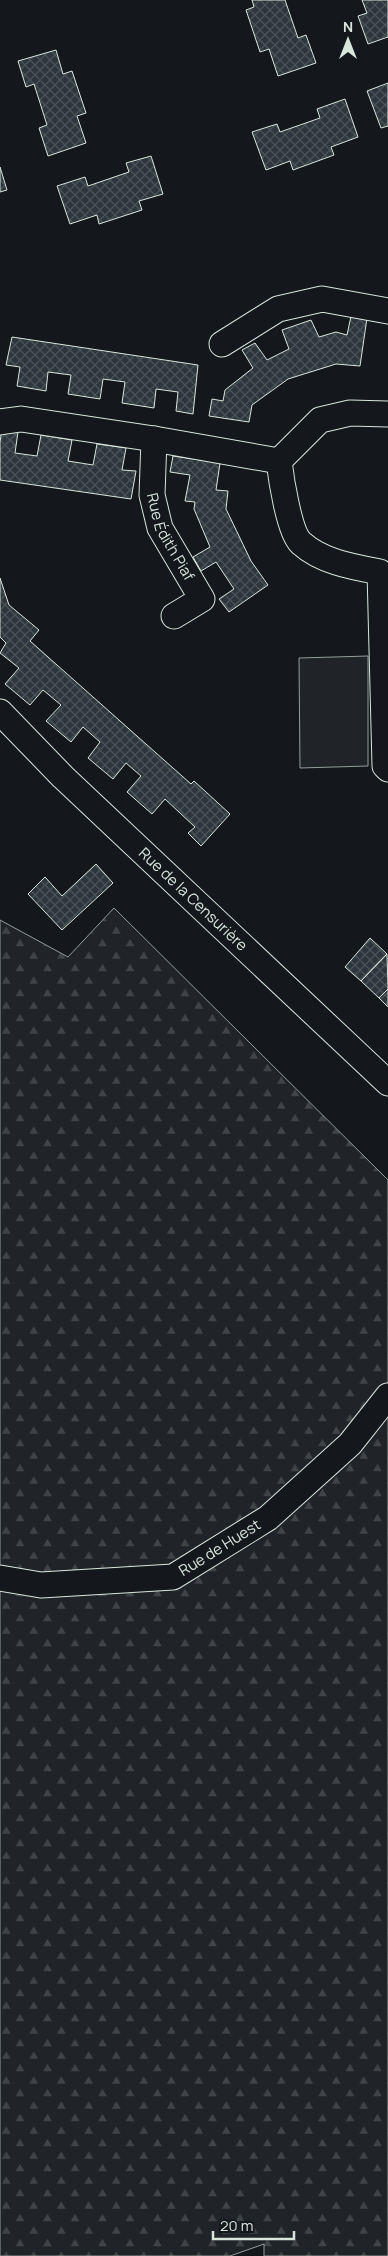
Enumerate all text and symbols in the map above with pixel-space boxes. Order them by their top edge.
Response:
north arrow [323,15,373,65]
text: N [343,17,353,36]
street label: Rue Édith Piaf [142,491,200,585]
street label: Rue de la Censurière [134,843,253,956]
street label: Rue de Huest [175,1514,265,1581]
scale bar [213,2208,294,2240]
text: 20 m [220,2215,253,2236]

